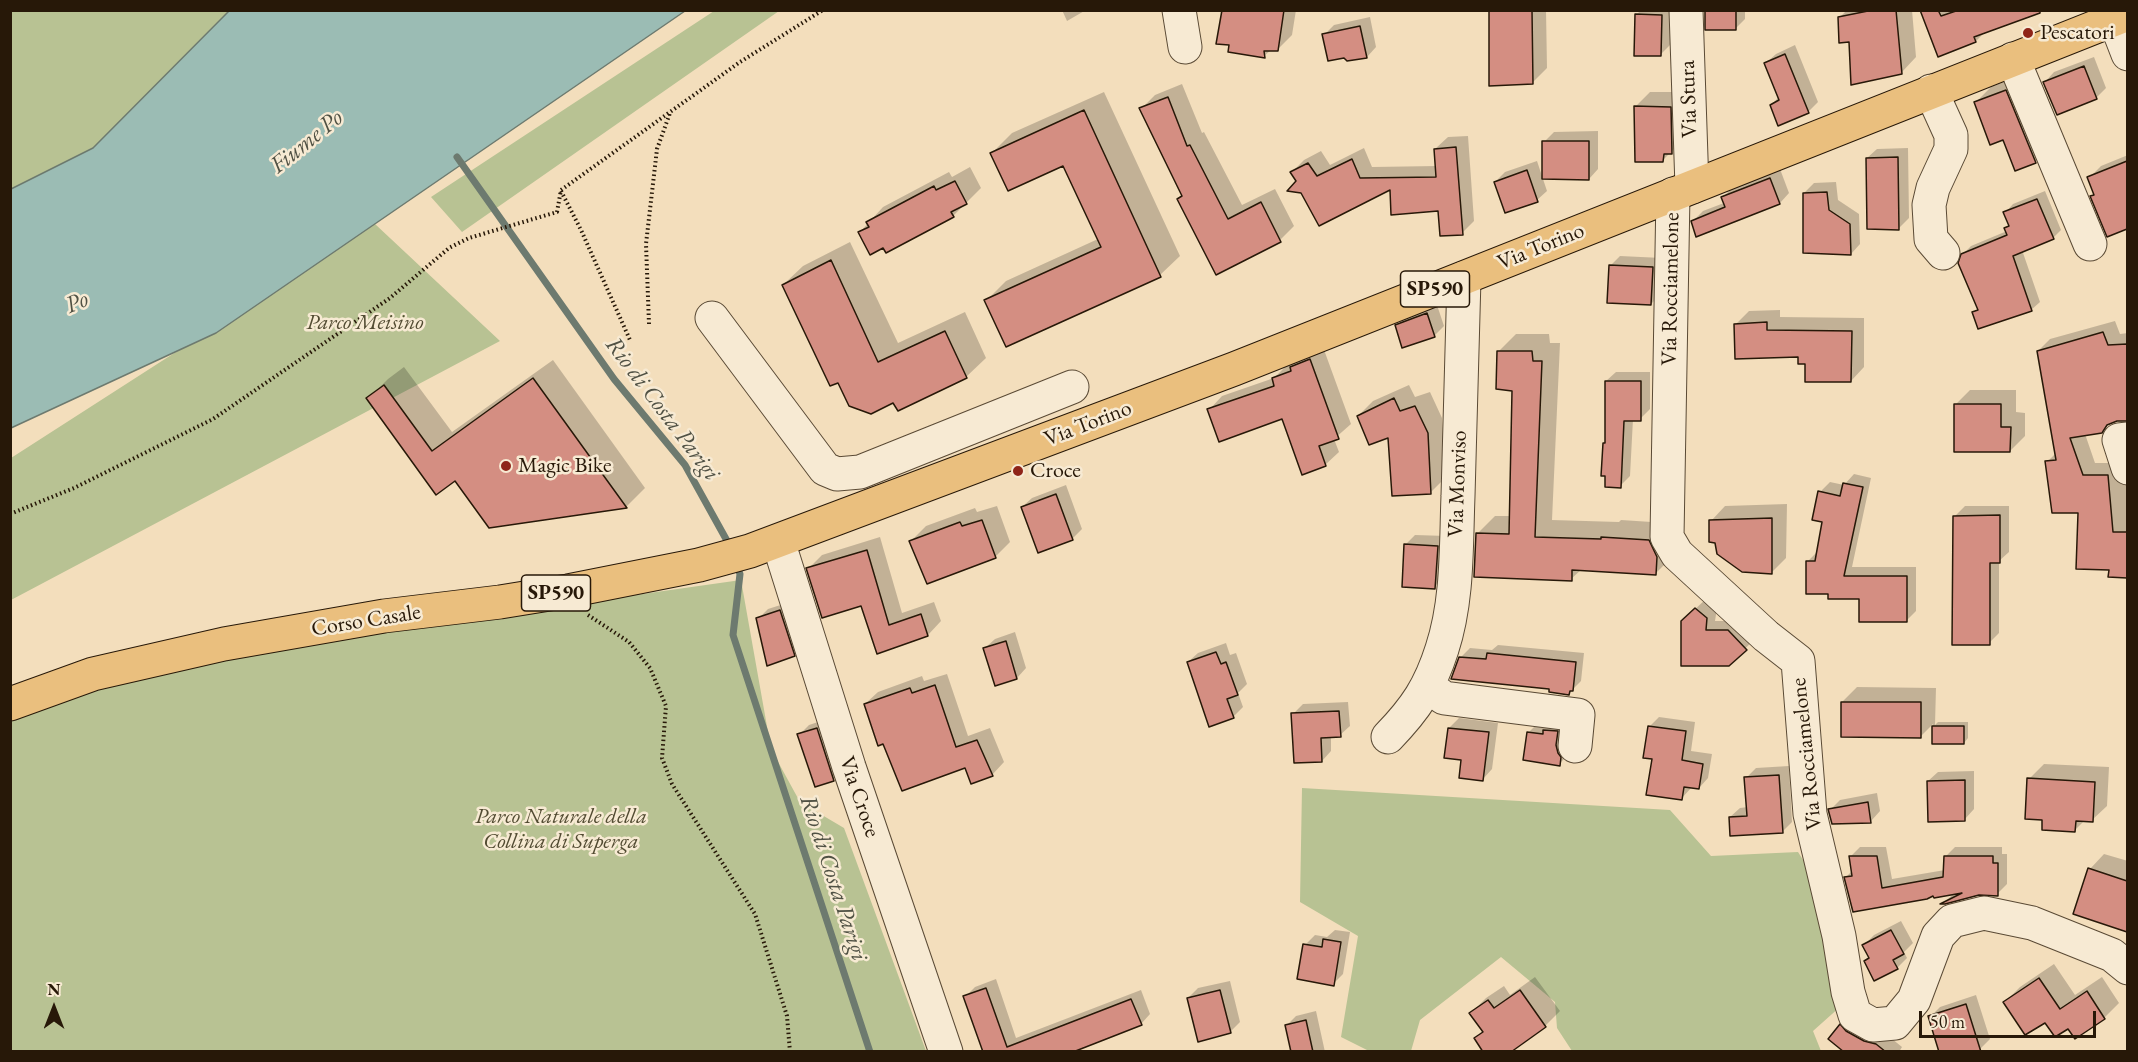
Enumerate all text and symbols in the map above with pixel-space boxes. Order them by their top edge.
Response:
place label: Pescatori [2040,20,2115,46]
marker: Pescatori [2021,26,2035,40]
street label: Via Stura [1674,60,1704,138]
water label: Fiume Po [265,104,349,180]
street label: Via Rocciamelone [1656,212,1686,366]
street label: Via Torino [1494,218,1588,276]
road number: SP590 [1400,271,1470,307]
water label: Po [61,285,93,321]
park label: Parco Meisino [306,310,424,336]
water label: Rio di Costa Parigi [599,331,725,487]
street label: Via Torino [1041,395,1135,453]
street label: Via Monviso [1443,430,1473,538]
place label: Magic Bike [518,453,612,479]
place label: Croce [1030,458,1081,484]
marker: Magic Bike [499,459,513,473]
marker: Croce [1011,464,1025,478]
road number: SP590 [522,575,590,611]
street label: Corso Casale [309,599,423,643]
street label: Via Rocciamelone [1786,676,1828,832]
street label: Via Croce [833,753,885,841]
water label: Rio di Costa Parigi [793,791,873,965]
park label: Parco Naturale della Collina di Superga [475,804,647,855]
north arrow [24,978,84,1038]
text: N [48,979,60,1000]
scale bar [1922,999,2099,1037]
text: 50 m [1930,1010,1965,1033]

